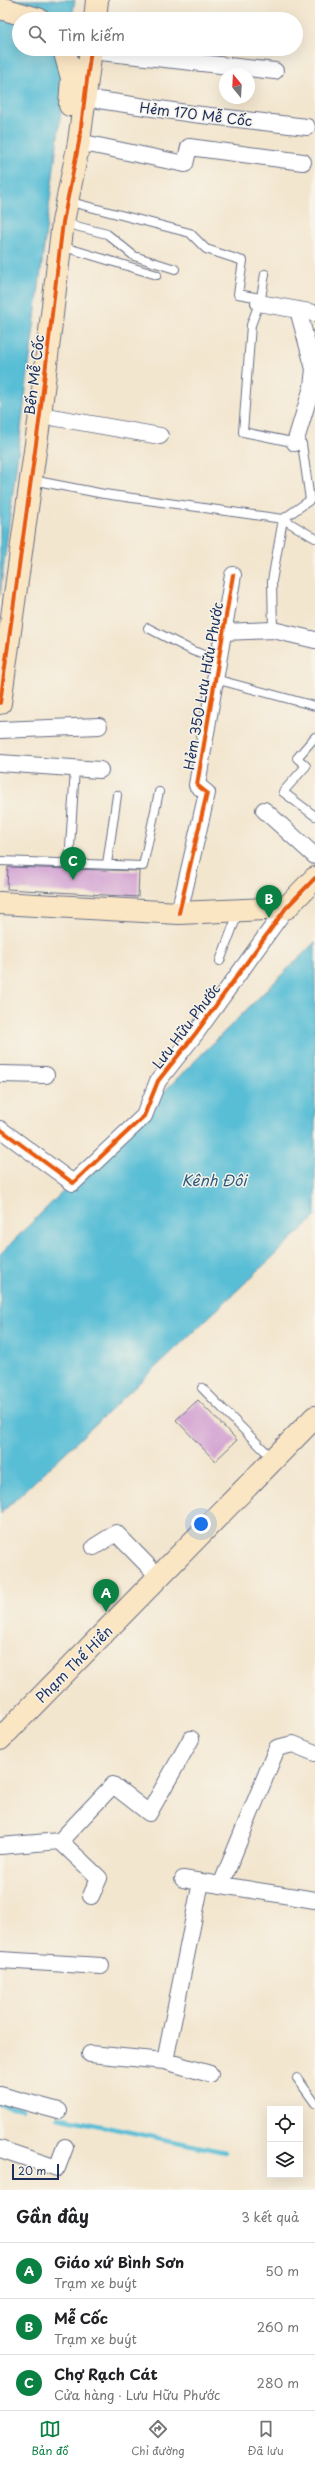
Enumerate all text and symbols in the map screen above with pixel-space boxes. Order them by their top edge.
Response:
search box [12,12,303,56]
icon: search [26,23,48,45]
text: Tìm kiếm [58,23,125,46]
north arrow [219,68,255,104]
street label: Hẻm 170 Mễ Cốc [138,97,254,131]
street label: Bến Mễ Cốc [19,334,49,416]
street label: Hẻm 350 Lưu Hữu Phước [178,600,228,772]
pin: C [60,847,86,880]
pin: B [256,885,282,918]
street label: Lưu Hữu Phước [147,979,225,1073]
water label: Kênh Đôi [181,1168,249,1191]
your location [191,1514,211,1534]
pin: A [93,1579,119,1612]
street label: Phạm Thế Hiển [31,1621,117,1707]
map controls [267,2106,303,2178]
button: locate [267,2106,303,2142]
button: layers [267,2142,303,2178]
scale bar [12,2162,59,2181]
text: 20 m [18,2162,46,2179]
text: Gần đây [16,2203,89,2229]
text: 3 kết quả [241,2207,299,2226]
text: Giáo xứ Bình Sơn [54,2250,184,2273]
text: A [24,2261,34,2280]
text: 50 m [265,2261,299,2280]
text: Trạm xe buýt [54,2273,137,2292]
text: Mễ Cốc [54,2306,108,2329]
text: B [25,2317,33,2336]
text: 260 m [257,2317,299,2336]
text: Trạm xe buýt [54,2329,137,2348]
text: Chợ Rạch Cát [54,2362,158,2385]
text: C [24,2373,34,2392]
text: 280 m [257,2373,299,2392]
text: Cửa hàng · Lưu Hữu Phước [54,2385,220,2404]
tab: Bản đồ [31,2418,68,2459]
tab: Chỉ đường [131,2418,185,2459]
tab: Đã lưu [248,2418,284,2459]

